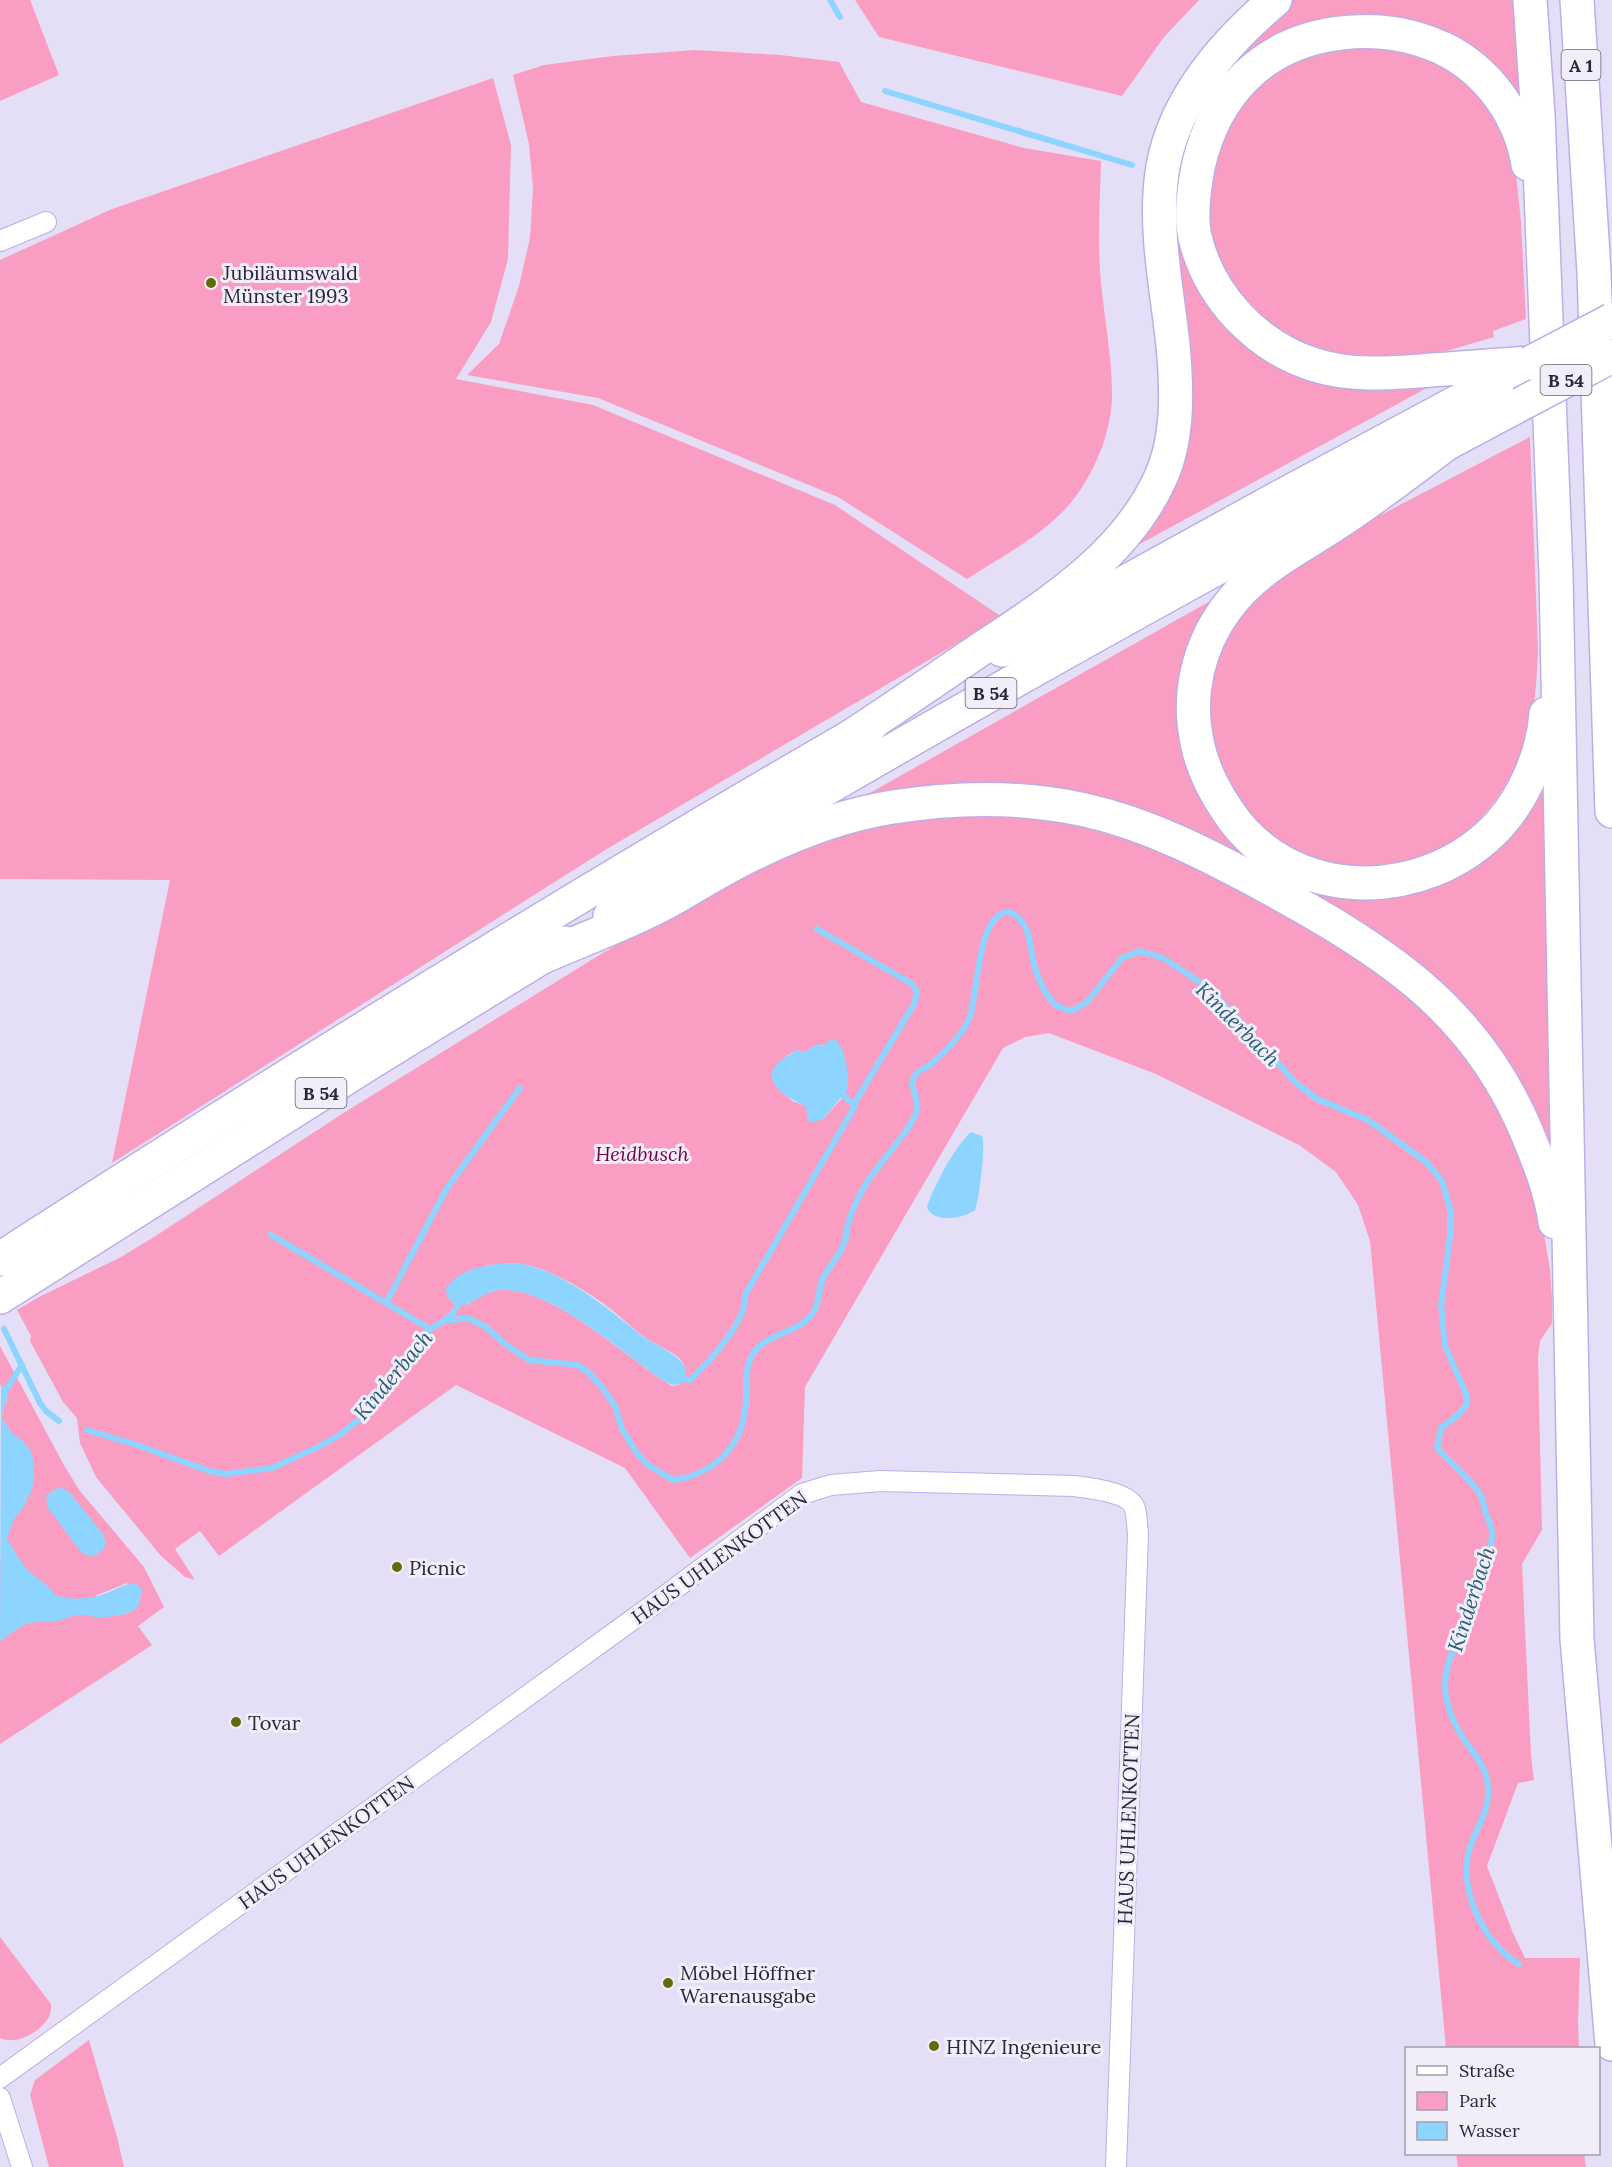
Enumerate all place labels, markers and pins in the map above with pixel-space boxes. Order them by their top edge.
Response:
place label: Jubiläumswald Münster 1993 [222,260,358,308]
marker: Jubiläumswald Münster 1993 [204,276,218,290]
place label: Picnic [409,1555,466,1580]
marker: Picnic [390,1560,404,1574]
place label: Tovar [248,1710,301,1735]
marker: Tovar [229,1715,243,1729]
place label: Möbel Höffner Warenausgabe [680,1960,816,2008]
marker: Möbel Höffner Warenausgabe [661,1976,675,1990]
place label: HINZ Ingenieure [946,2034,1102,2059]
marker: HINZ Ingenieure [927,2039,941,2053]

